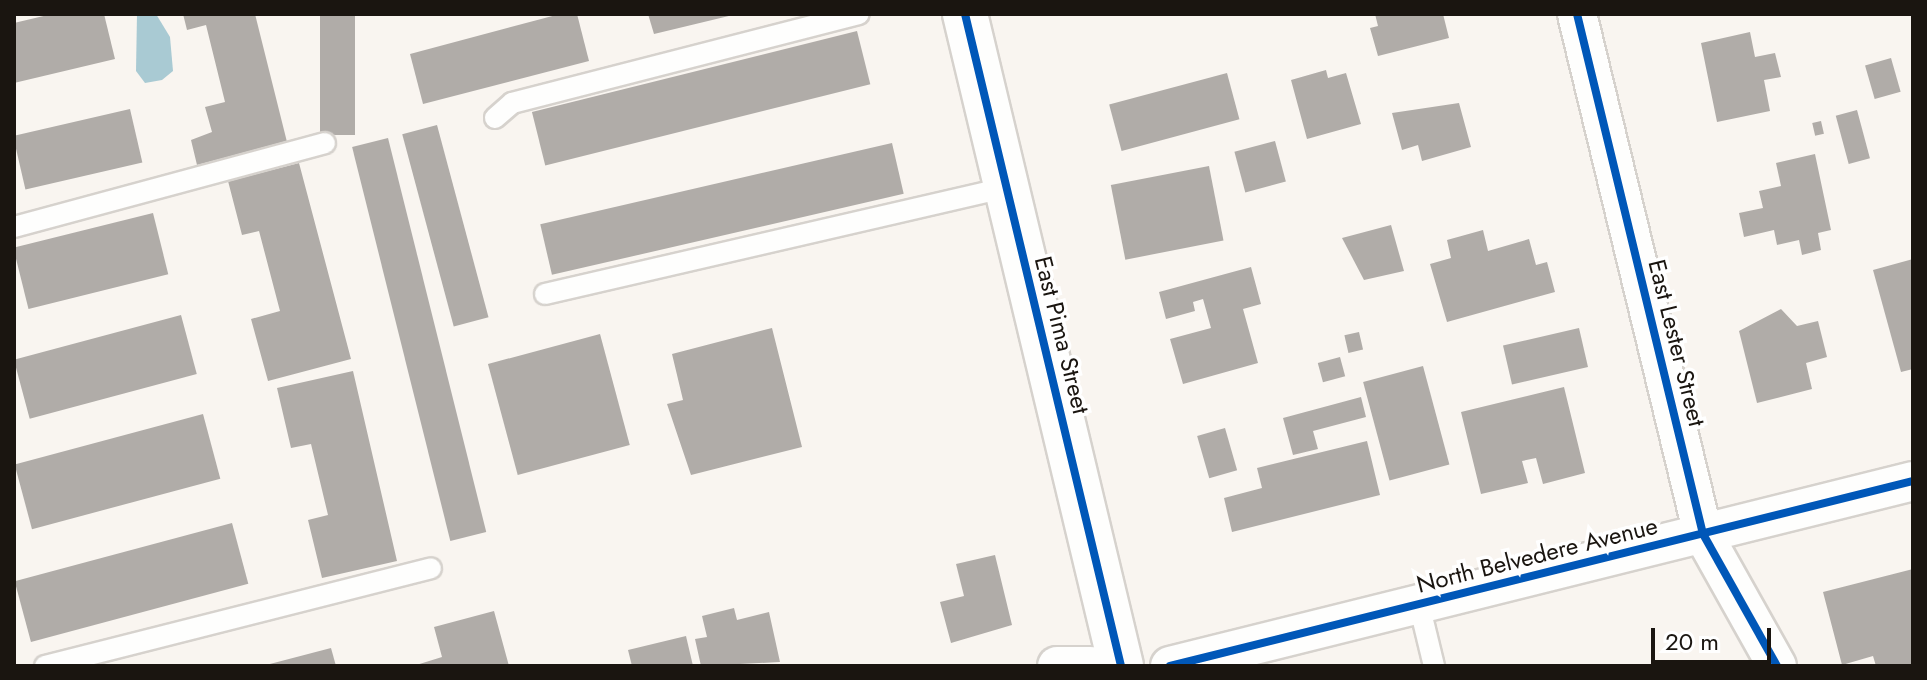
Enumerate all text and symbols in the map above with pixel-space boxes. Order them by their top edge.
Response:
street label: East Pima Street [1028,253,1096,417]
street label: East Lester Street [1642,257,1712,429]
street label: North Belvedere Avenue [1413,511,1661,599]
scale bar [1655,612,1775,662]
text: 20 m [1665,624,1719,659]

